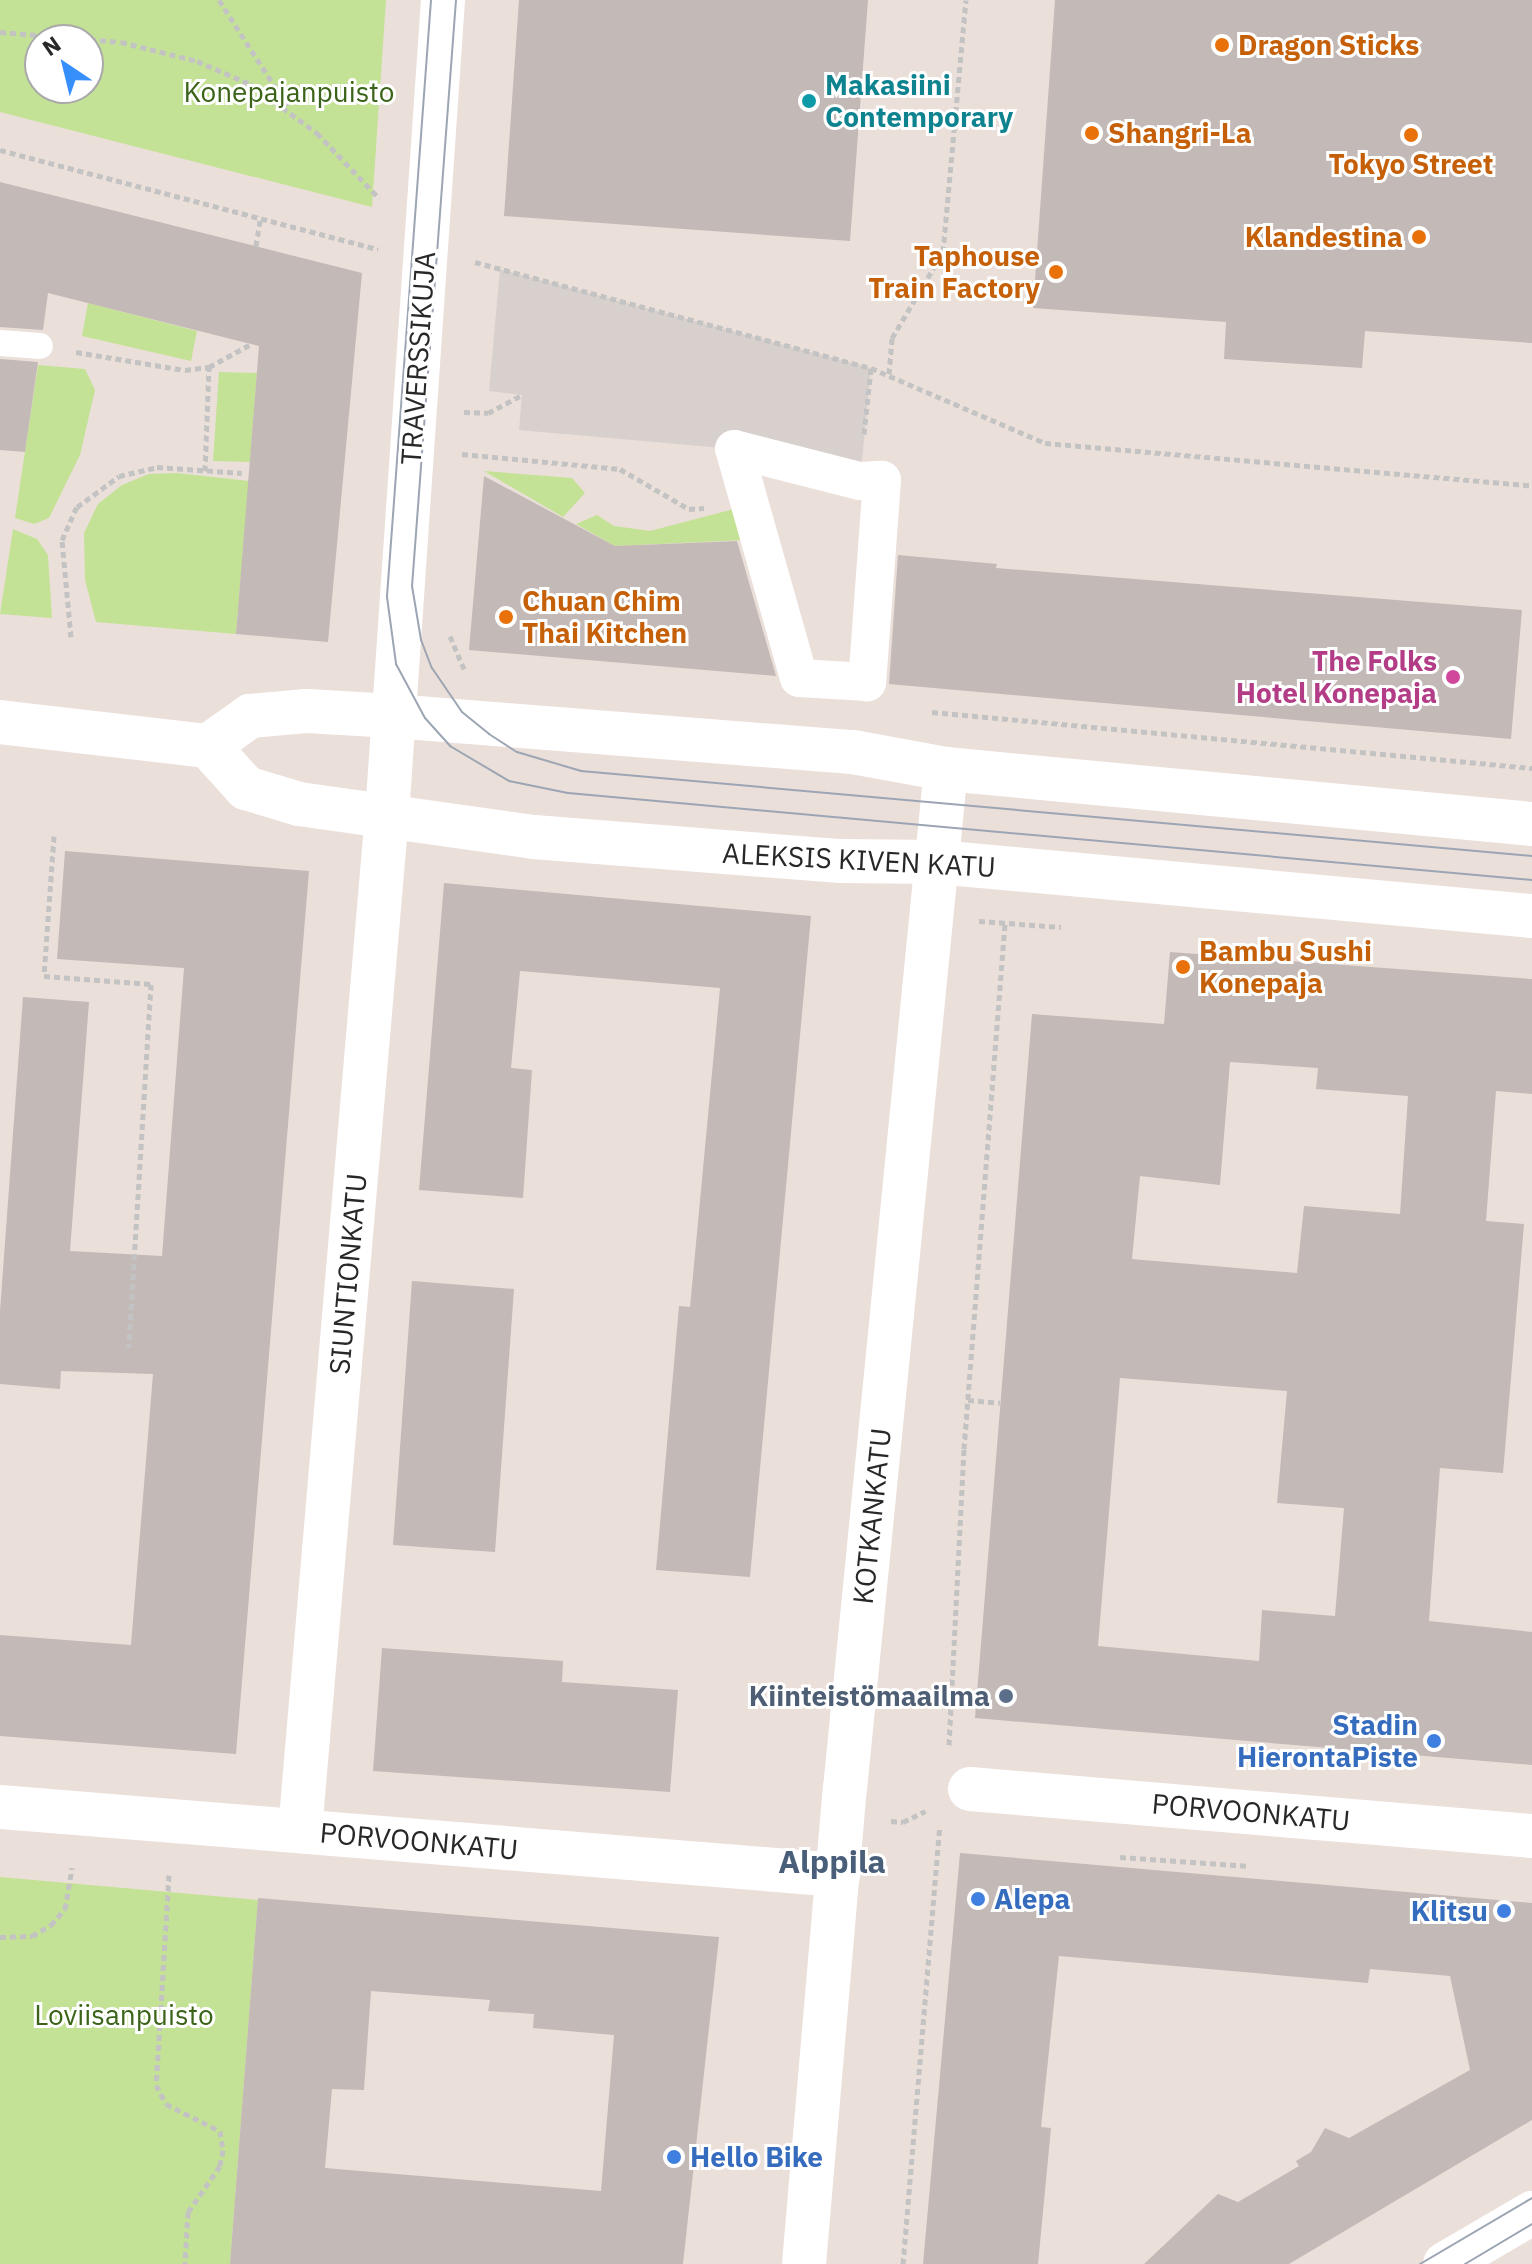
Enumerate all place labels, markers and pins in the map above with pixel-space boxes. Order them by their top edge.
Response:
place label: Dragon Sticks [1238,28,1419,62]
marker: Dragon Sticks [1213,36,1231,54]
place label: Makasiini Contemporary [825,68,1013,134]
marker: Makasiini Contemporary [800,92,818,110]
place label: Shangri-La [1108,116,1252,150]
marker: Shangri-La [1083,124,1101,142]
marker: Tokyo Street [1402,126,1420,144]
place label: Tokyo Street [1329,147,1493,181]
place label: Klandestina [1245,220,1403,254]
marker: Klandestina [1410,228,1428,246]
place label: Taphouse Train Factory [868,239,1040,305]
marker: Taphouse Train Factory [1047,263,1065,281]
place label: Chuan Chim Thai Kitchen [522,584,687,650]
marker: Chuan Chim Thai Kitchen [497,608,515,626]
place label: The Folks Hotel Konepaja [1236,644,1437,710]
marker: The Folks Hotel Konepaja [1444,668,1462,686]
place label: Bambu Sushi Konepaja [1199,934,1372,1000]
marker: Bambu Sushi Konepaja [1174,958,1192,976]
place label: Kiinteistömaailma [749,1679,990,1713]
marker: Kiinteistömaailma [997,1687,1015,1705]
place label: Stadin HierontaPiste [1237,1708,1418,1774]
marker: Stadin HierontaPiste [1425,1732,1443,1750]
place label: Alepa [994,1882,1070,1916]
marker: Alepa [969,1890,987,1908]
place label: Klitsu [1411,1894,1488,1928]
marker: Klitsu [1495,1902,1513,1920]
place label: Hello Bike [690,2140,823,2174]
marker: Hello Bike [665,2148,683,2166]

